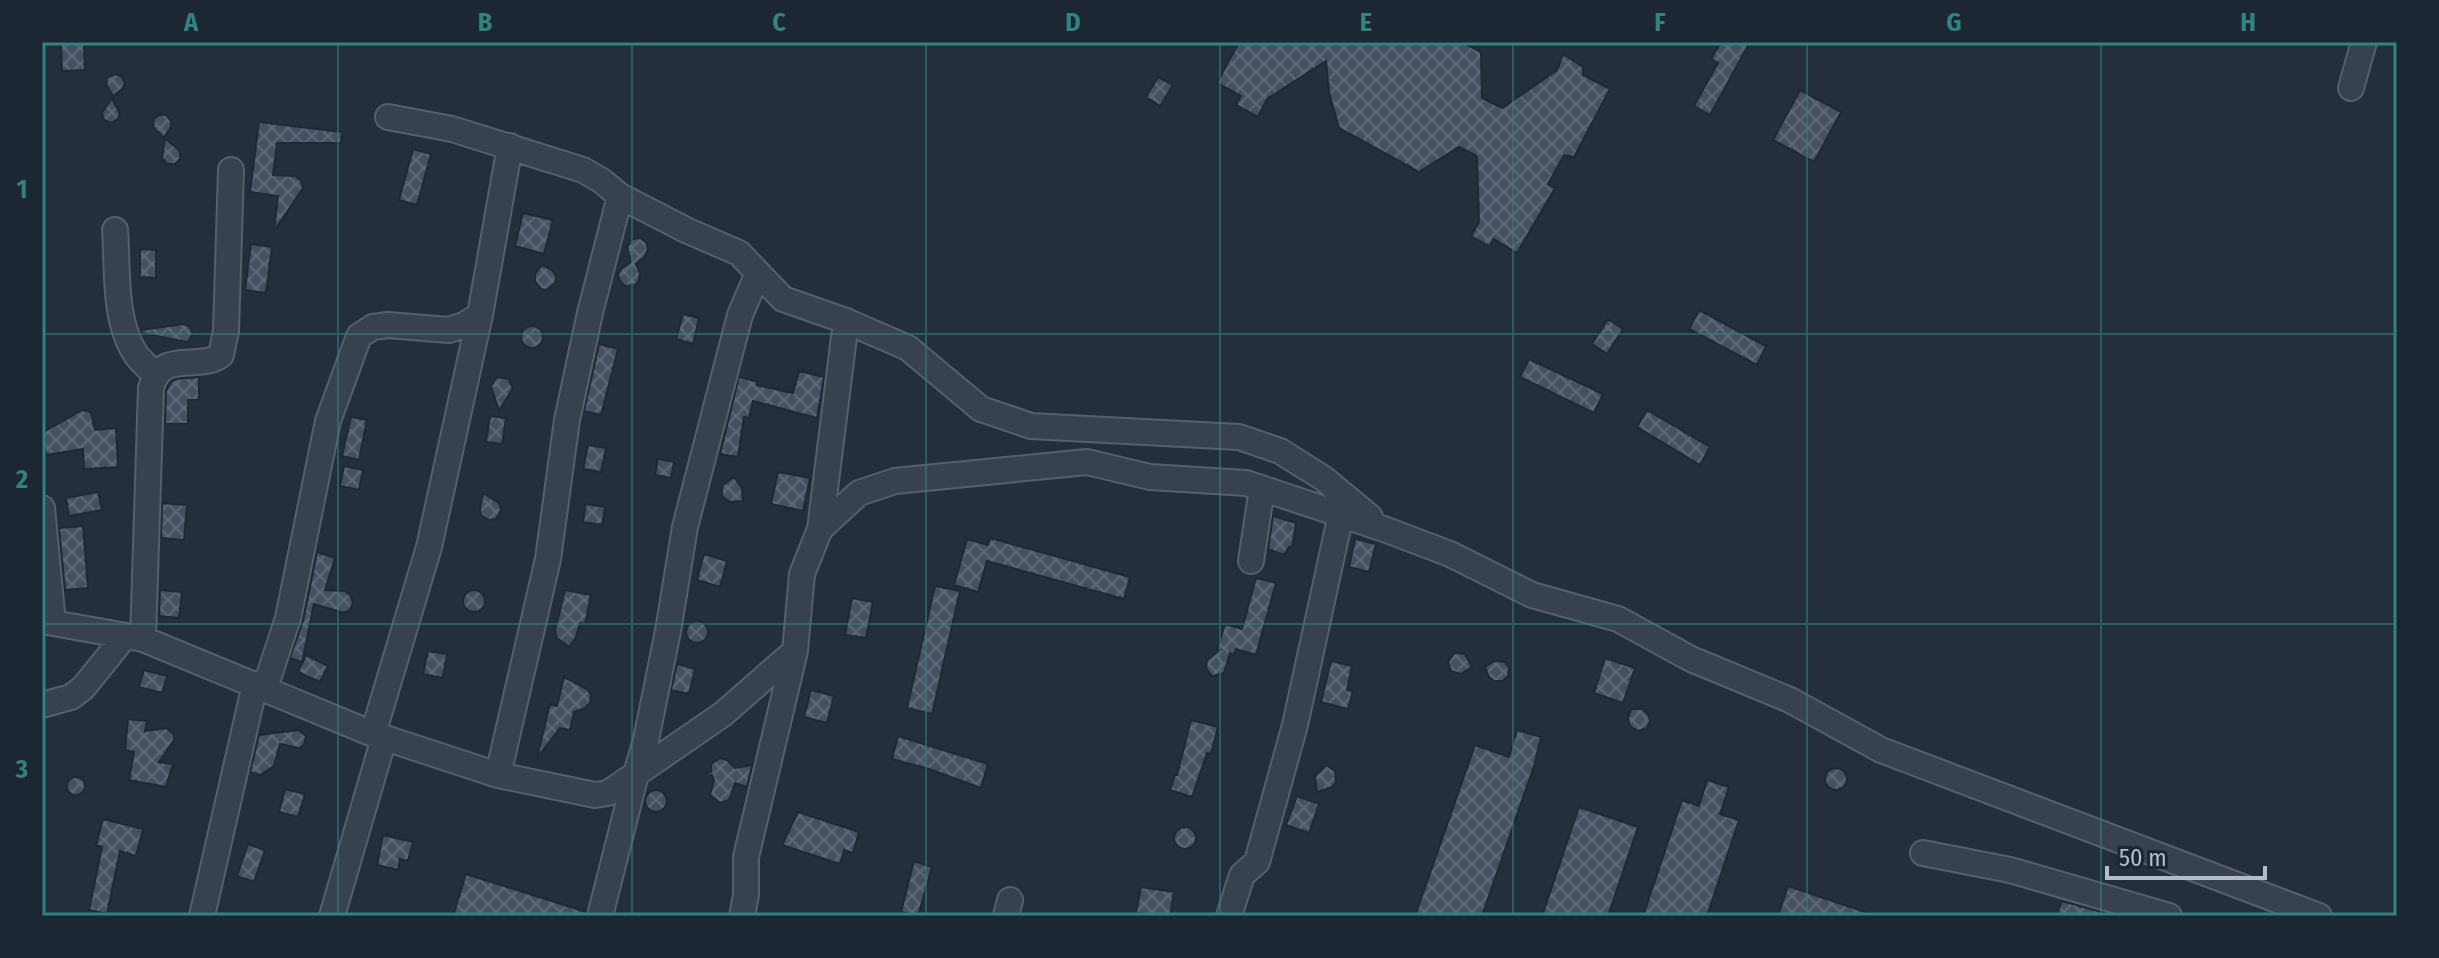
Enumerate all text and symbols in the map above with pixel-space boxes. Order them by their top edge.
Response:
text: A [183,7,199,38]
text: B [478,7,493,38]
text: C [772,7,786,38]
text: D [1065,7,1081,38]
text: E [1360,7,1372,38]
text: F [1654,7,1666,38]
text: G [1946,7,1962,38]
text: H [2240,7,2256,38]
text: 1 [17,174,28,205]
text: 2 [15,464,28,495]
text: 3 [15,754,28,785]
scale bar [2107,830,2265,880]
text: 50 m [2119,844,2167,872]

